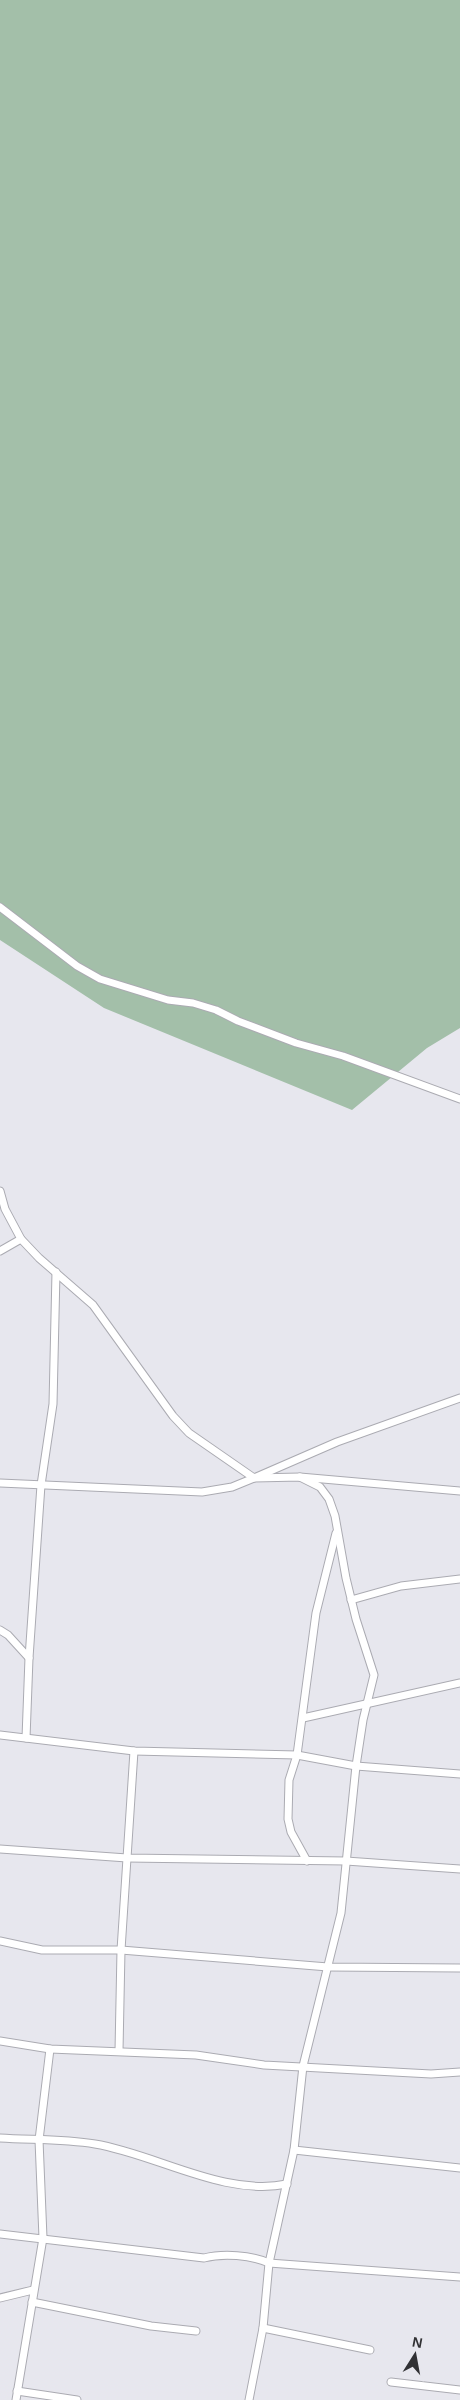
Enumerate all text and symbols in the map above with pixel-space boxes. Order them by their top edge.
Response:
north arrow [390,2330,440,2380]
text: N [411,2333,424,2351]

